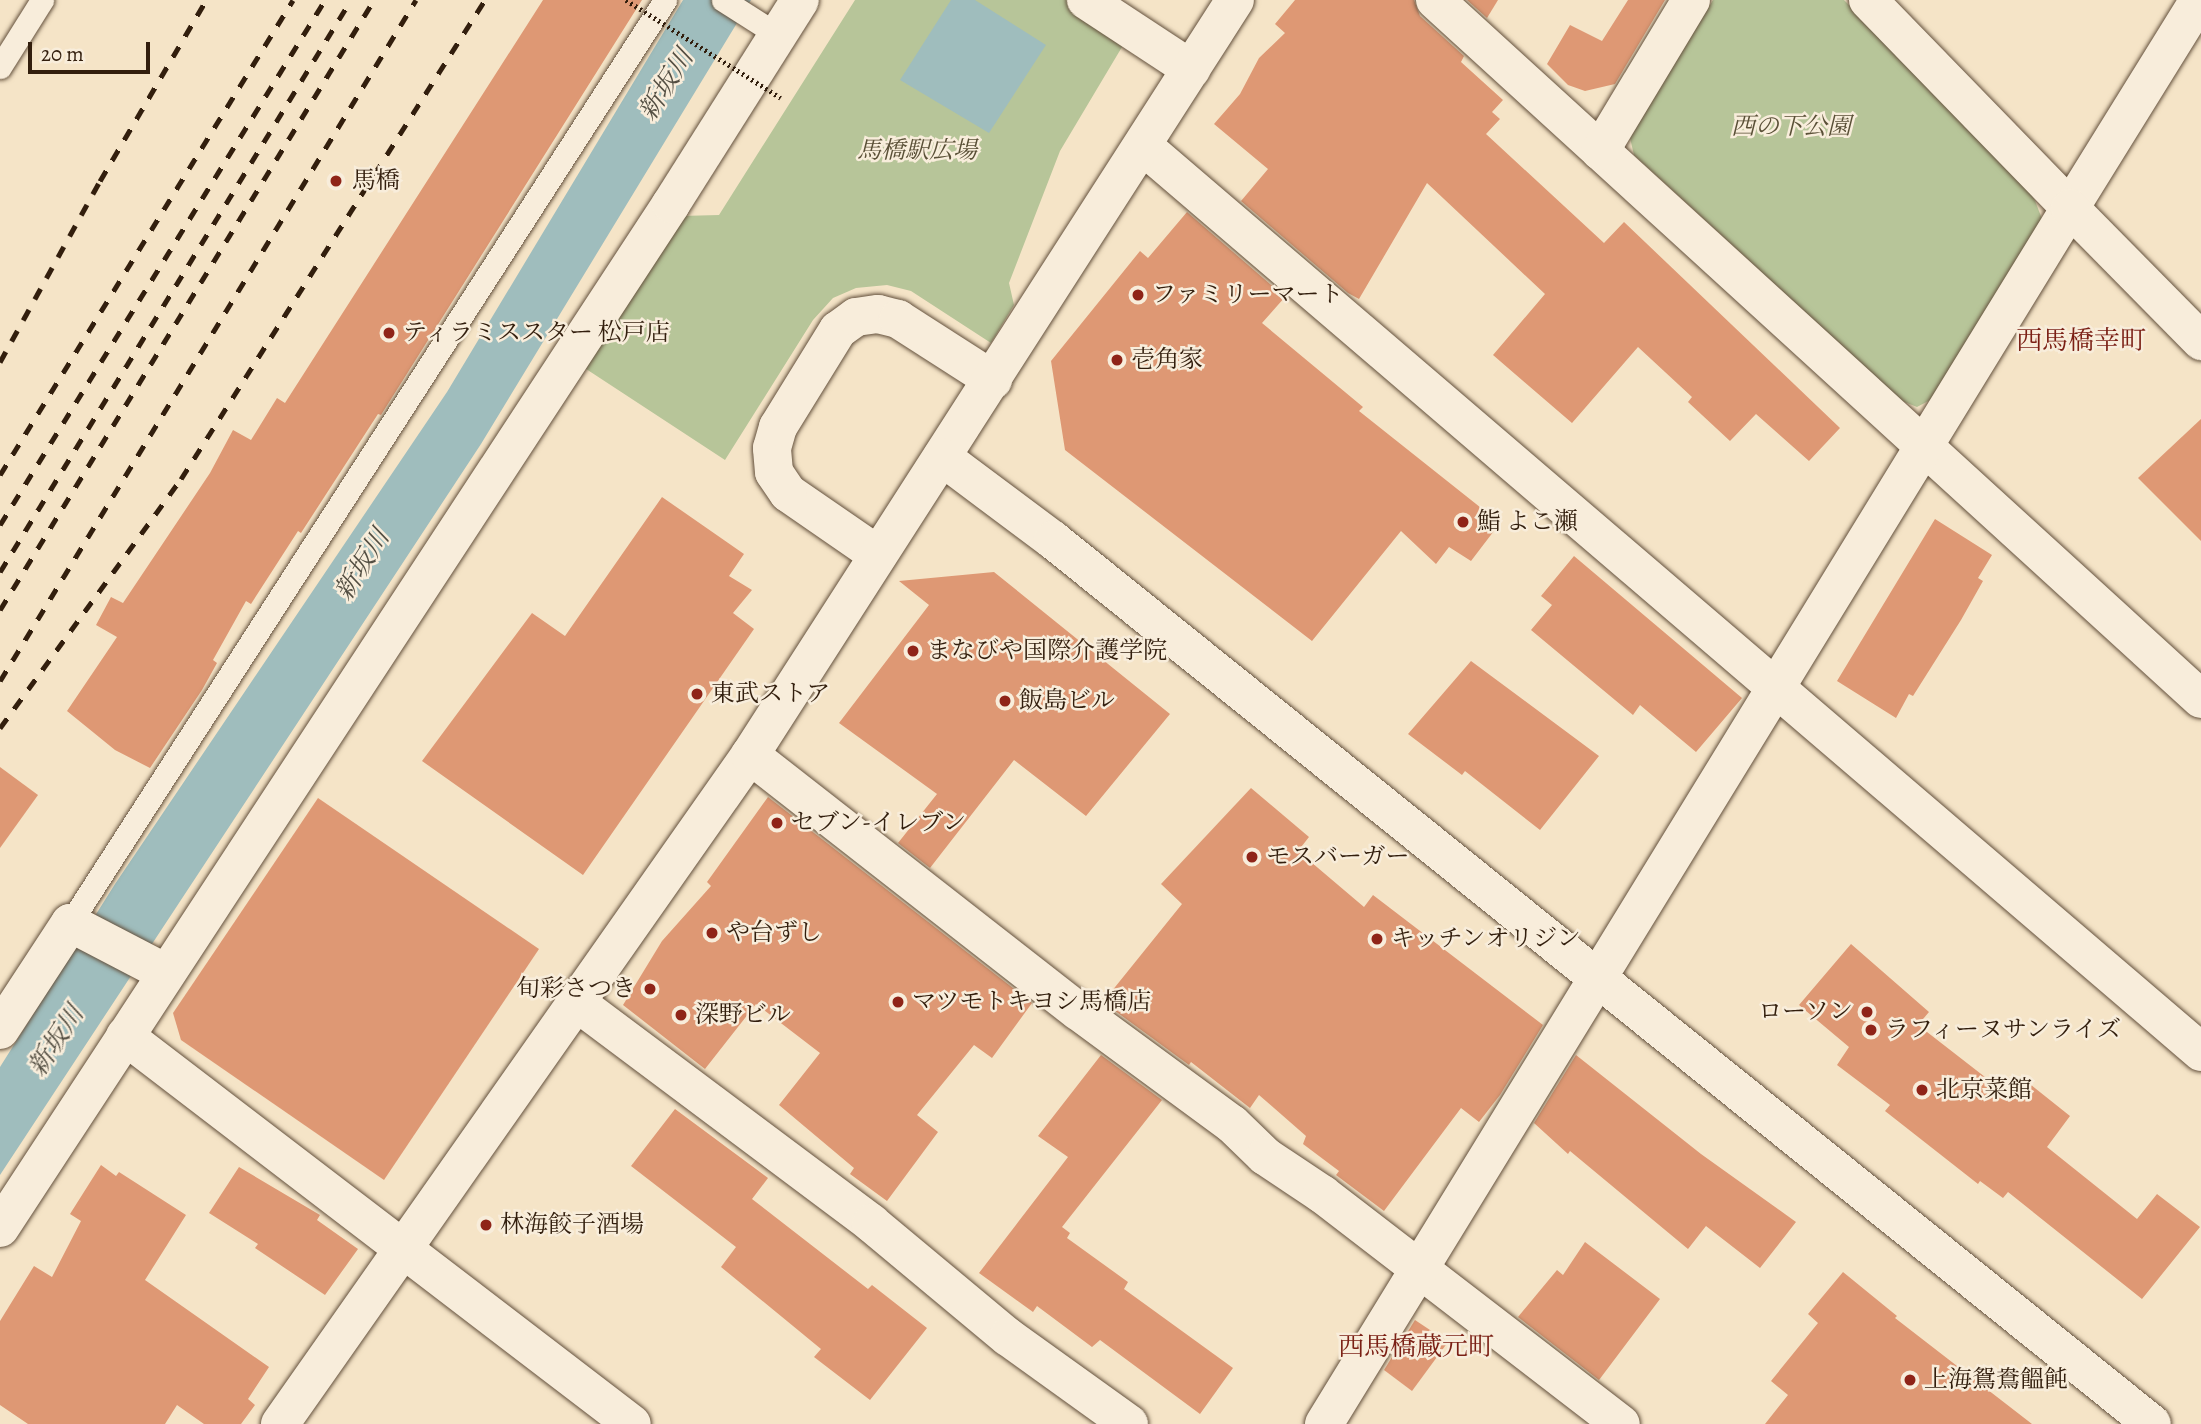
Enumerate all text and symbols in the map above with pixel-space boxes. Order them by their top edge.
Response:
scale bar [32,28,154,72]
text: 20 m [41,40,84,68]
water label: 新坂川 [632,44,700,126]
park label: 西の下公園 [1731,113,1851,141]
park label: 馬橋駅広場 [857,137,977,165]
place label: 馬橋 [352,167,400,195]
marker: 馬橋 [326,171,346,191]
place label: ファミリーマート [1152,281,1344,309]
marker: ファミリーマート [1130,287,1146,303]
place label: ティラミススター 松戸店 [403,319,672,347]
marker: ティラミススター 松戸店 [381,325,397,341]
district label: 西馬橋幸町 [2016,325,2146,357]
place label: 壱角家 [1131,346,1203,374]
marker: 壱角家 [1109,352,1125,368]
place label: 鮨 よこ瀬 [1477,508,1578,536]
marker: 鮨 よこ瀬 [1455,514,1471,530]
water label: 新坂川 [328,524,396,606]
place label: まなびや国際介護学院 [927,637,1167,665]
marker: まなびや国際介護学院 [905,643,921,659]
place label: 東武ストア [711,680,831,708]
marker: 東武ストア [689,686,705,702]
place label: 飯島ビル [1019,687,1115,715]
marker: 飯島ビル [997,693,1013,709]
place label: セブン-イレブン [791,809,968,837]
marker: セブン-イレブン [769,815,785,831]
place label: モスバーガー [1266,843,1410,871]
marker: モスバーガー [1244,849,1260,865]
place label: や台ずし [726,919,822,947]
marker: や台ずし [704,925,720,941]
place label: キッチンオリジン [1391,925,1583,953]
marker: キッチンオリジン [1369,931,1385,947]
place label: 旬彩さつき [516,975,636,1003]
marker: 旬彩さつき [642,981,658,997]
place label: マツモトキヨシ馬橋店 [912,988,1152,1016]
marker: マツモトキヨシ馬橋店 [890,994,906,1010]
place label: ローソン [1757,998,1853,1026]
water label: 新坂川 [22,1000,90,1082]
place label: 深野ビル [695,1001,791,1029]
marker: ローソン [1859,1004,1875,1020]
marker: 深野ビル [673,1007,689,1023]
place label: ラフィーヌサンライズ [1885,1016,2125,1044]
marker: ラフィーヌサンライズ [1863,1022,1879,1038]
place label: 北京菜館 [1936,1076,2032,1104]
marker: 北京菜館 [1914,1082,1930,1098]
place label: 林海餃子酒場 [500,1211,644,1239]
marker: 林海餃子酒場 [478,1217,494,1233]
district label: 西馬橋蔵元町 [1338,1331,1494,1363]
place label: 上海鴛鴦饂飩 [1924,1366,2068,1394]
marker: 上海鴛鴦饂飩 [1902,1372,1918,1388]

